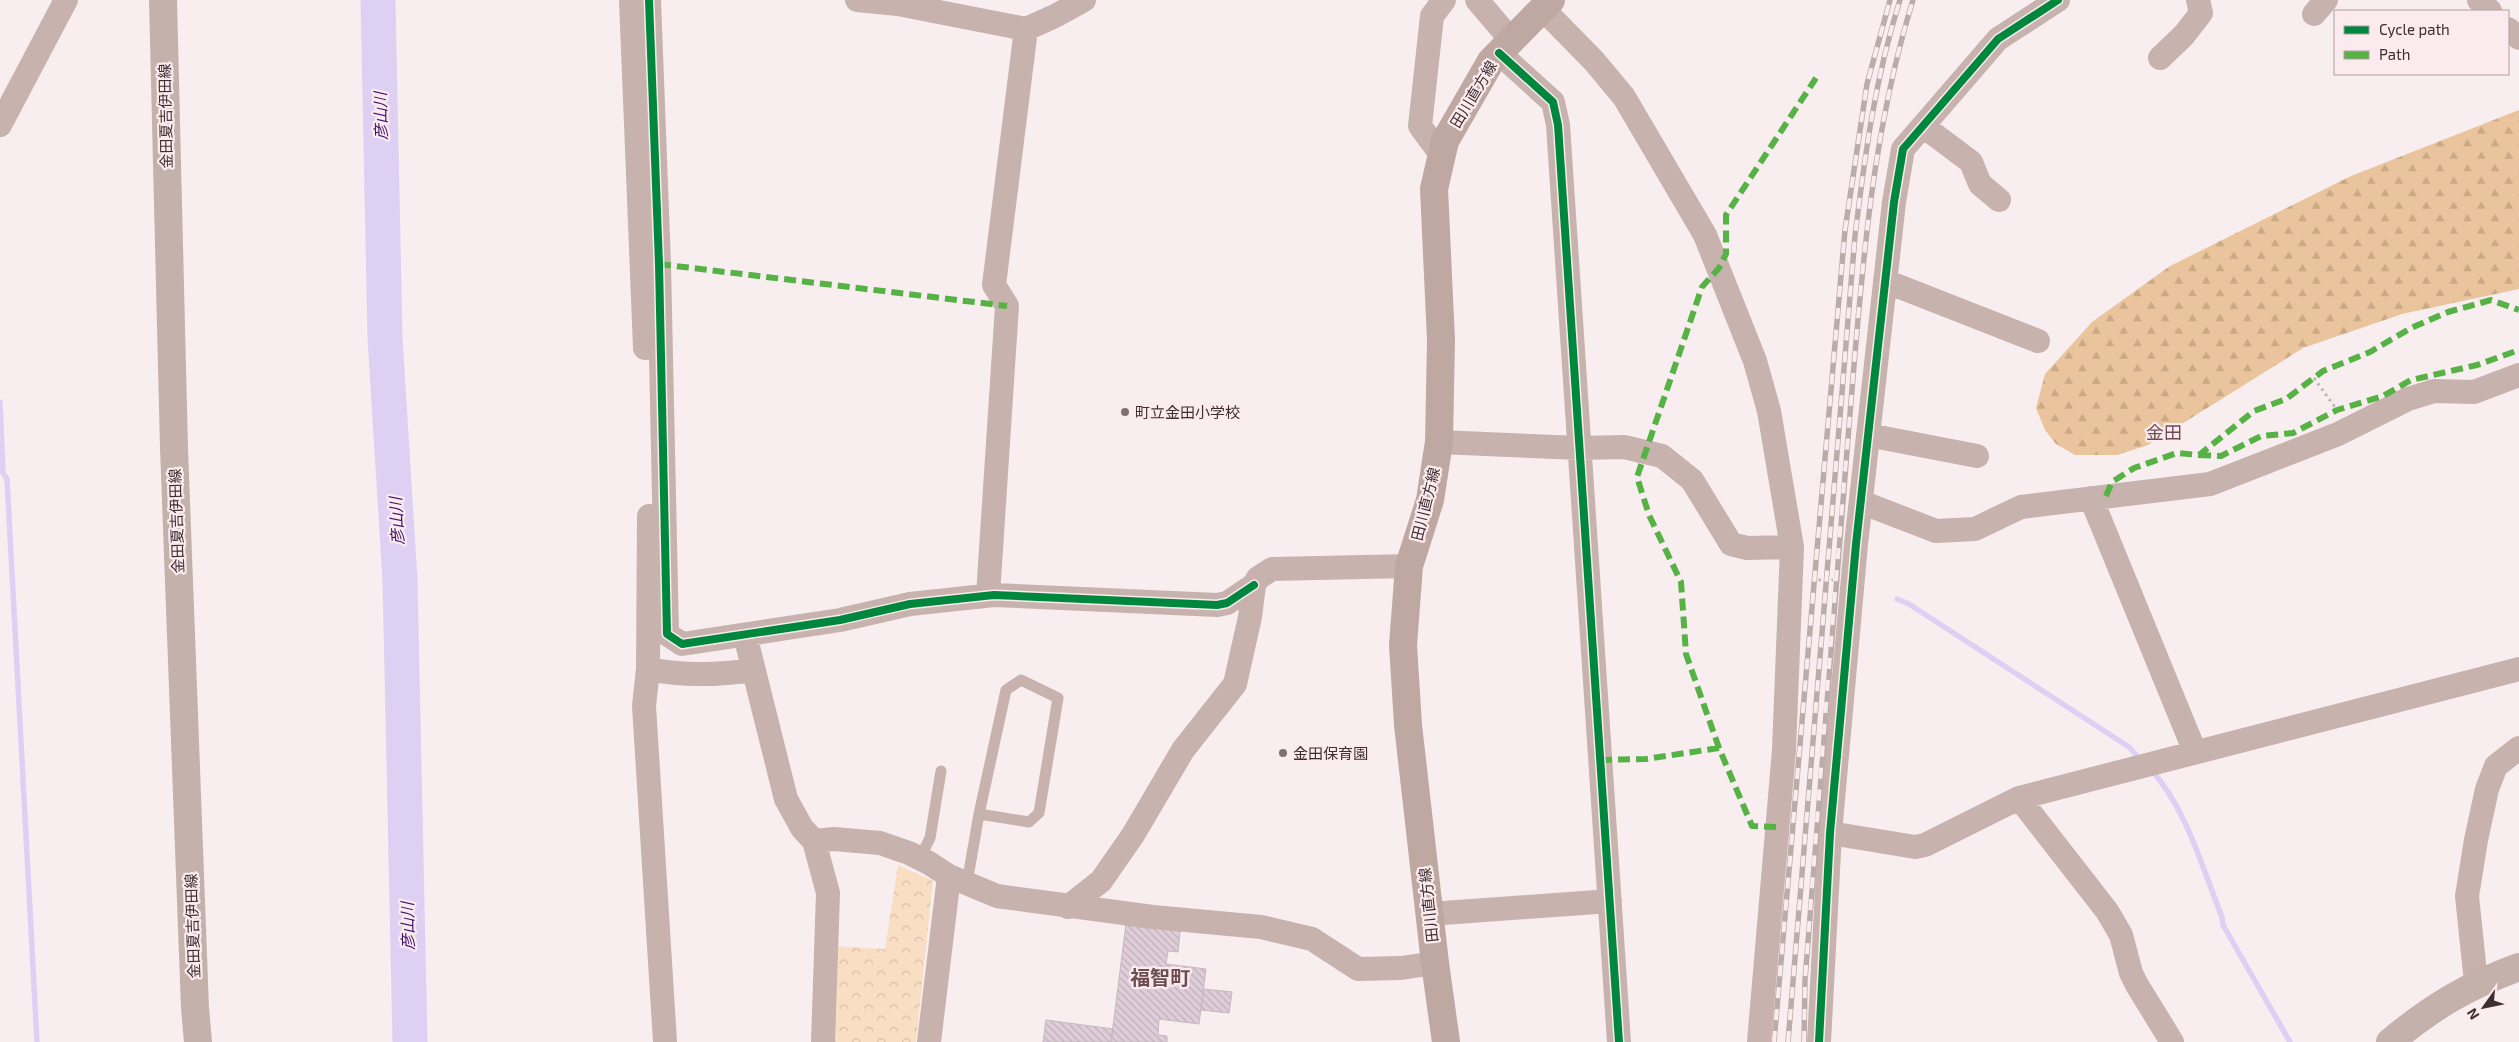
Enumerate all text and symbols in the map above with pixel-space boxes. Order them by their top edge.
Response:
legend [2334,10,2509,75]
text: Cycle path [2379,20,2450,38]
text: Path [2379,45,2410,63]
street label: 田川直方線 [1446,57,1500,131]
street label: 金田夏吉伊田線 [155,63,175,169]
water label: 彦山川 [370,90,390,140]
place label: 町立金田小学校 [1135,403,1240,421]
marker: 町立金田小学校 [1119,406,1131,418]
district label: 金田 [2146,421,2182,443]
street label: 田川直方線 [1407,465,1443,543]
street label: 金田夏吉伊田線 [165,468,187,574]
water label: 彦山川 [385,495,407,545]
place label: 金田保育園 [1293,744,1368,762]
marker: 金田保育園 [1277,747,1289,759]
street label: 田川直方線 [1415,867,1441,943]
street label: 金田夏吉伊田線 [181,873,203,979]
water label: 彦山川 [397,900,417,950]
district label: 福智町 [1130,965,1190,989]
north arrow [2459,982,2509,1032]
text: N [2463,1005,2483,1023]

